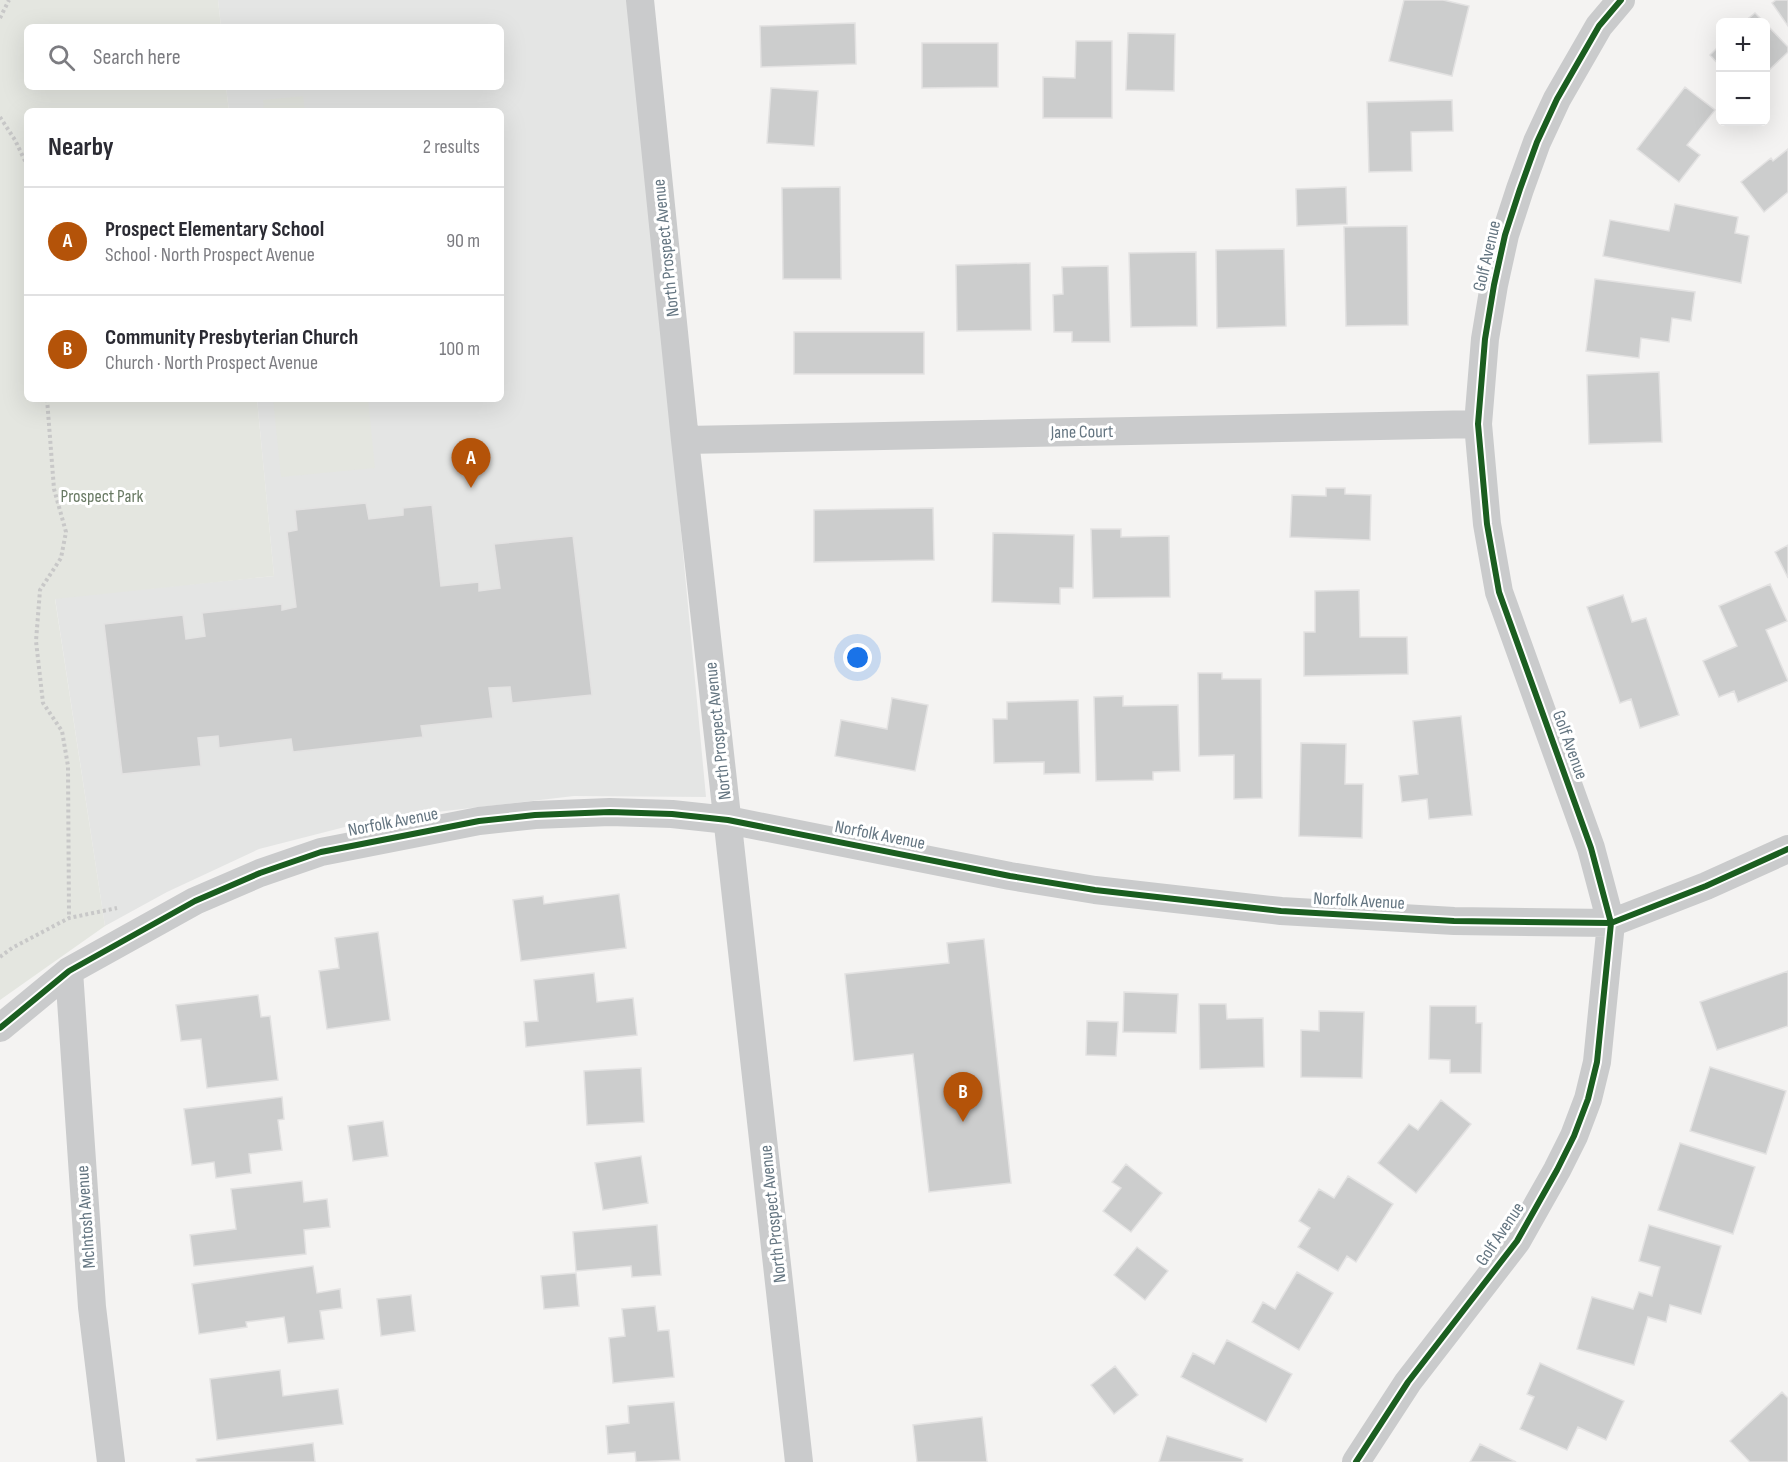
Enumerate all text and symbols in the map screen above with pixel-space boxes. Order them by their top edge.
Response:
map controls [1716,18,1770,126]
button: + [1716,18,1770,72]
search box [24,24,504,90]
icon: search [45,41,78,74]
text: Search here [93,44,180,71]
button: − [1716,72,1770,126]
text: Nearby [48,132,114,163]
text: 2 results [423,135,480,159]
street label: North Prospect Avenue [648,178,684,318]
text: Prospect Elementary School [105,216,324,243]
street label: Golf Avenue [1469,219,1505,293]
text: A [63,229,72,253]
text: 90 m [446,229,480,253]
text: School · North Prospect Avenue [105,243,315,267]
text: Community Presbyterian Church [105,324,358,351]
text: B [63,337,72,361]
text: 100 m [439,337,480,361]
text: Church · North Prospect Avenue [105,351,318,375]
street label: Jane Court [1049,421,1114,443]
pin: A [452,438,490,488]
park label: Prospect Park [61,486,144,507]
your location [843,643,872,672]
street label: North Prospect Avenue [700,661,736,801]
street label: Golf Avenue [1548,708,1592,782]
street label: Norfolk Avenue [346,803,440,841]
street label: Norfolk Avenue [833,816,927,854]
street label: Norfolk Avenue [1313,888,1405,914]
pin: B [944,1072,982,1122]
street label: North Prospect Avenue [755,1144,791,1284]
street label: McIntosh Avenue [72,1165,100,1269]
street label: Golf Avenue [1471,1198,1529,1270]

